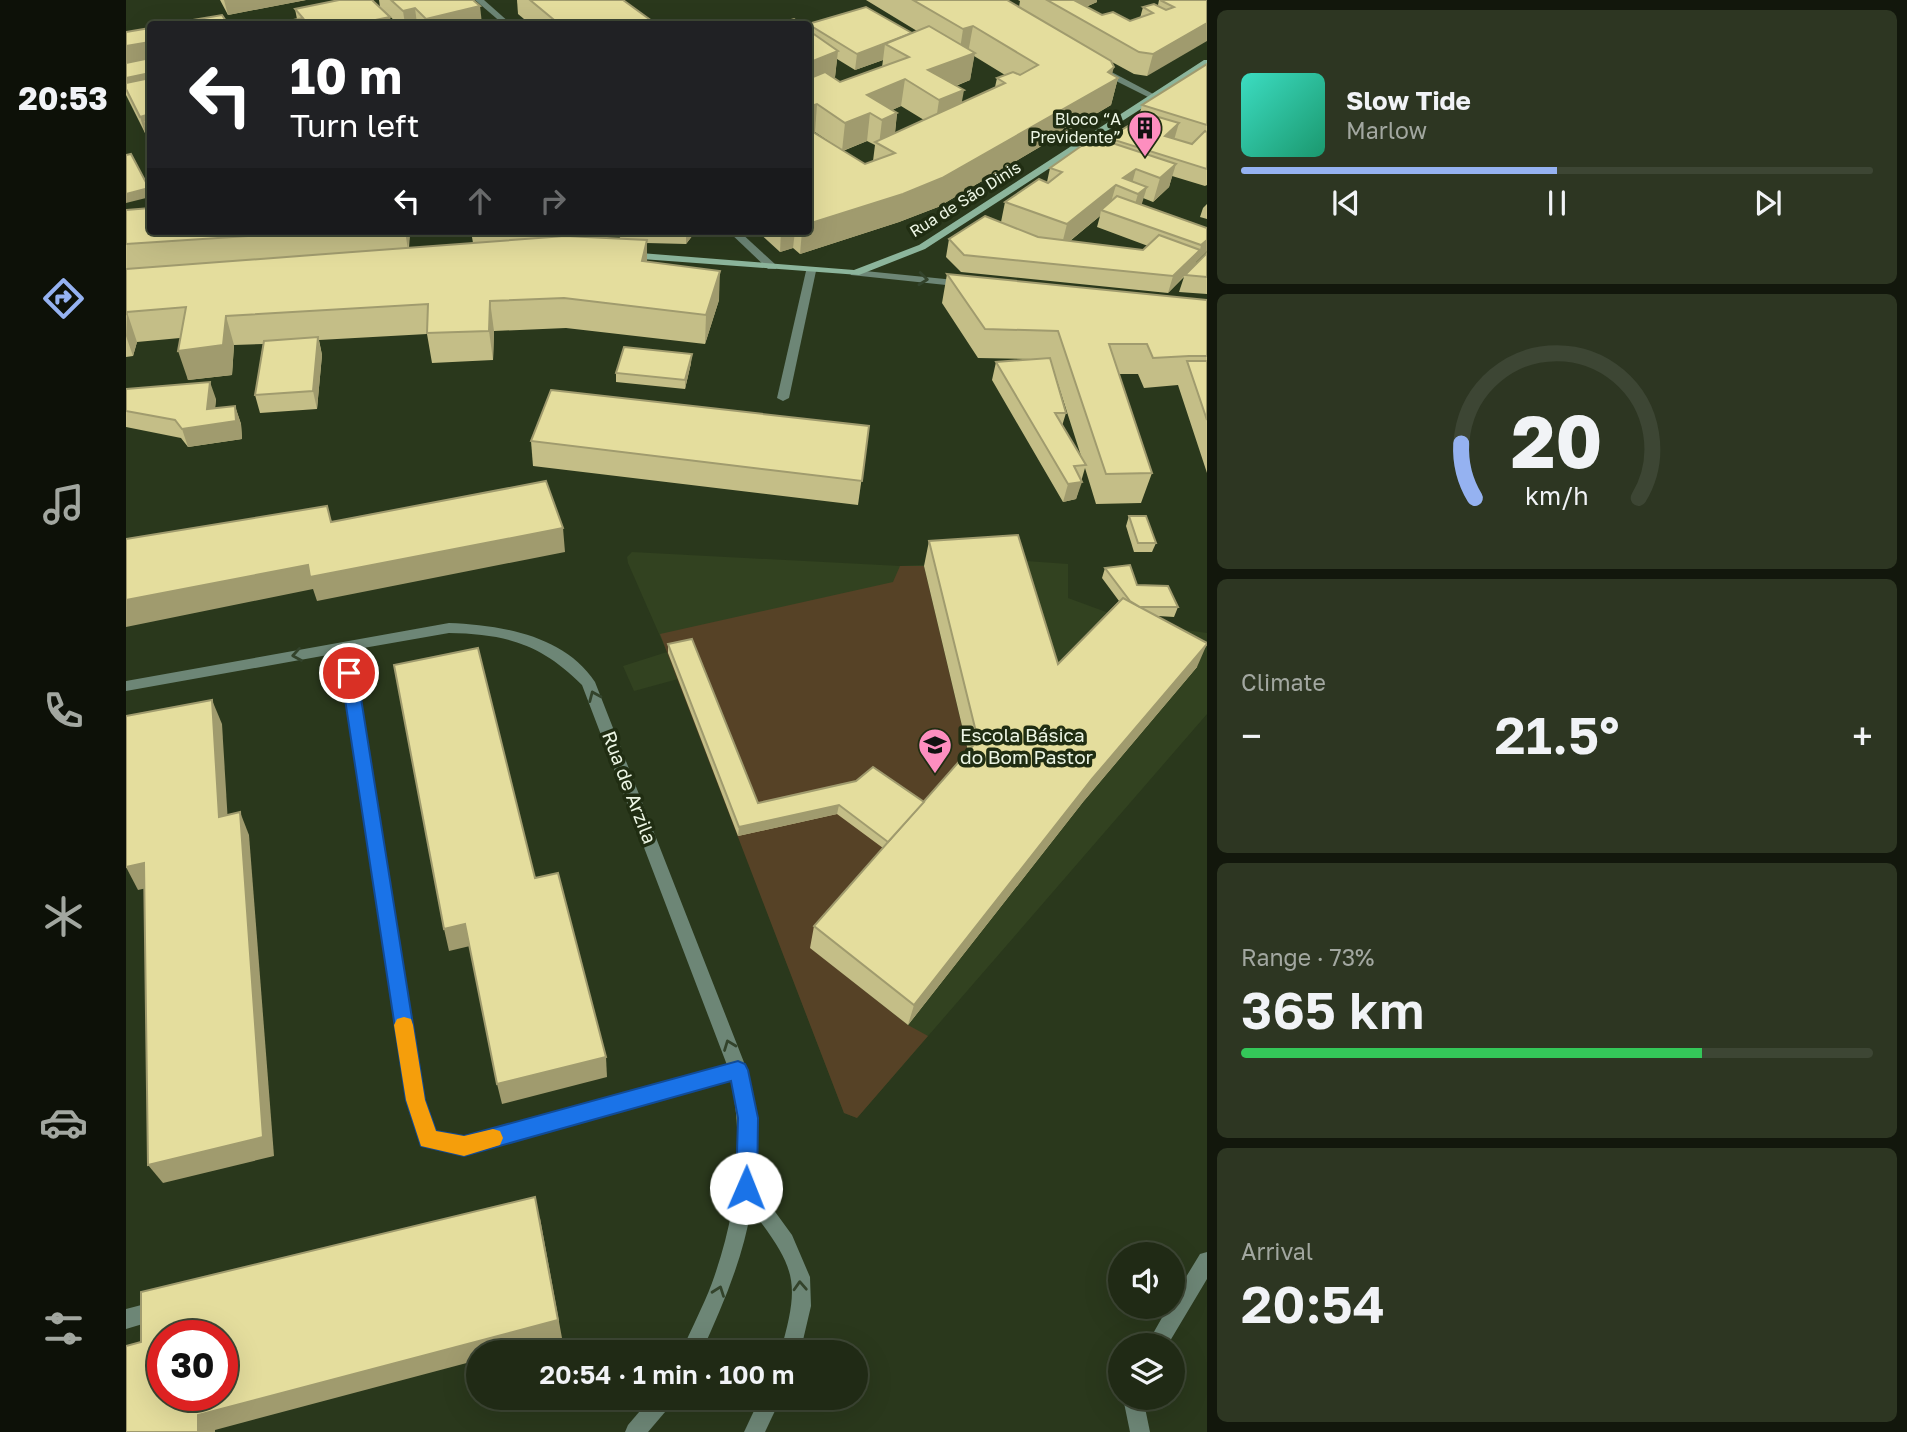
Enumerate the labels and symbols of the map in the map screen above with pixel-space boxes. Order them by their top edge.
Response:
place label: Bloco “A Previdente” [1030,109,1121,147]
building icon: Bloco “A Previdente” [1126,109,1164,158]
street label: Rua de São Dinis [906,157,1024,241]
one-way arrow [917,272,929,287]
pin [319,643,379,703]
one-way arrow [291,647,303,662]
one-way arrow [588,691,602,703]
place label: Escola Básica do Bom Pastor [960,723,1094,768]
school or university icon: Escola Básica do Bom Pastor [916,726,954,775]
street label: Rua de Arzila [598,727,662,847]
one-way arrow [723,1040,737,1052]
position arrow [709,1151,783,1225]
one-way arrow [793,1280,808,1291]
one-way arrow [711,1285,725,1297]
speed limit sign: 30 [147,1320,238,1411]

